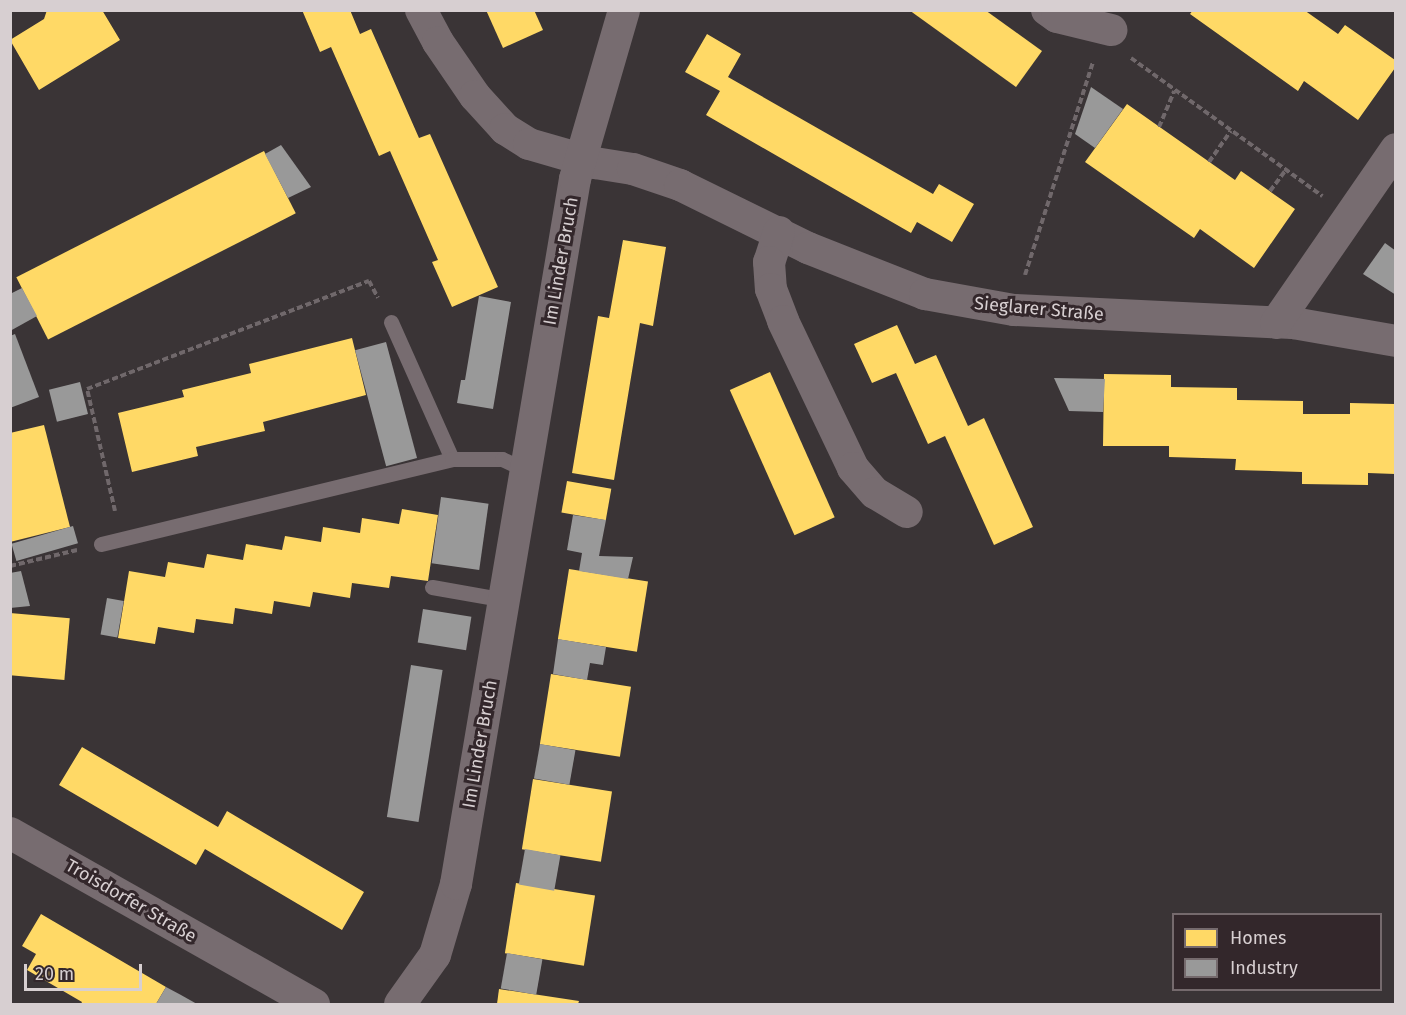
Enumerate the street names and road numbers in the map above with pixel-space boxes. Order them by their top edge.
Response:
street label: Im Linder Bruch [539,195,583,327]
street label: Sieglarer Straße [973,293,1105,325]
street label: Im Linder Bruch [458,678,502,810]
street label: Troisdorfer Straße [62,855,200,947]

